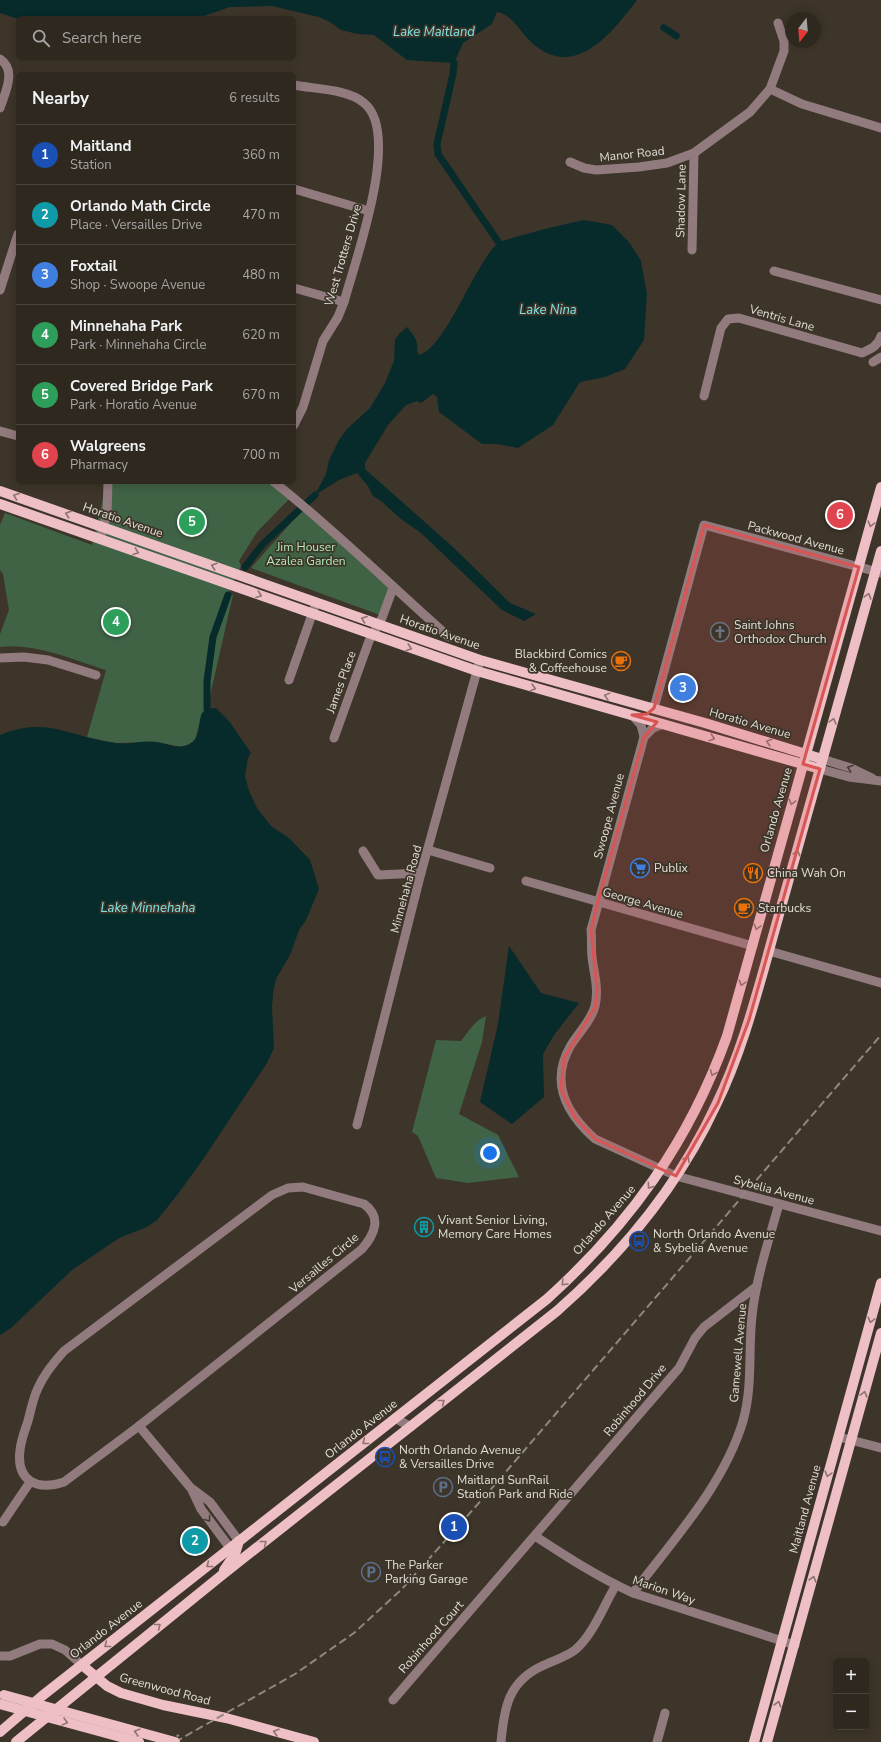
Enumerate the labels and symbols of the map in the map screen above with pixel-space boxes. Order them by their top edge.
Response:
north arrow [785,12,821,48]
water label: Lake Maitland [393,23,475,41]
street label: Manor Road [599,143,665,165]
street label: Shadow Lane [672,164,690,238]
street label: West Trotters Drive [321,202,365,308]
water label: Lake Nina [519,301,577,319]
street label: Ventris Lane [747,301,816,335]
one-way arrow [13,493,20,501]
street label: Horatio Avenue [81,499,165,541]
pin: 6 [827,500,853,530]
pin: 5 [179,507,205,537]
one-way arrow [64,511,71,519]
street label: Packwood Avenue [746,517,846,559]
one-way arrow [867,521,876,528]
park label: Jim Houser Azalea Garden [266,539,346,569]
one-way arrow [133,547,140,555]
one-way arrow [211,562,218,571]
one-way arrow [255,590,262,599]
one-way arrow [863,593,872,600]
pin: 4 [103,607,129,637]
street label: Horatio Avenue [398,611,482,653]
one-way arrow [360,615,367,624]
place label: Saint Johns Orthodox Church [734,617,827,647]
church icon: Saint Johns Orthodox Church [709,621,731,643]
one-way arrow [406,643,413,652]
place label: Blackbird Comics & Coffeehouse [515,646,607,676]
street label: James Place [322,649,360,716]
cafe icon: Blackbird Comics & Coffeehouse [610,650,632,672]
pin: 3 [670,673,696,703]
one-way arrow [529,683,536,692]
one-way arrow [604,692,611,701]
street label: Horatio Avenue [707,704,793,742]
one-way arrow [828,718,837,725]
one-way arrow [708,733,715,742]
one-way arrow [766,738,773,747]
one-way arrow [847,765,854,773]
street label: Orlando Avenue [756,766,796,854]
street label: Swoope Avenue [590,771,628,861]
one-way arrow [788,798,797,805]
street label: Minnehaha Road [387,843,425,935]
one-way arrow [792,850,800,857]
supermarket icon: Publix [629,857,651,879]
place label: Publix [654,860,689,876]
restaurant icon: China Wah On [742,862,764,884]
place label: China Wah On [767,865,846,881]
street label: George Avenue [601,884,685,922]
cafe icon: Starbucks [733,897,755,919]
water label: Lake Minnehaha [101,899,196,917]
place label: Starbucks [758,900,811,916]
one-way arrow [754,924,762,931]
one-way arrow [738,980,747,987]
one-way arrow [709,1069,717,1076]
your location [480,1143,500,1163]
one-way arrow [682,1156,689,1163]
street label: Sybelia Avenue [732,1171,816,1209]
street label: Orlando Avenue [569,1182,639,1258]
one-way arrow [647,1182,655,1189]
place label: Vivant Senior Living, Memory Care Homes [437,1212,552,1242]
building icon: Vivant Senior Living, Memory Care Homes [413,1216,435,1238]
place label: North Orlando Avenue & Sybelia Avenue [653,1226,775,1256]
street label: Versailles Circle [285,1229,362,1297]
bus stop icon: North Orlando Avenue & Sybelia Avenue [628,1230,650,1252]
one-way arrow [561,1278,569,1286]
street label: Gamewell Avenue [726,1303,750,1403]
one-way arrow [867,1317,875,1324]
street label: Robinhood Drive [600,1360,670,1440]
one-way arrow [859,1391,868,1398]
street label: Orlando Avenue [321,1396,401,1462]
one-way arrow [437,1400,444,1407]
one-way arrow [362,1437,369,1444]
place label: North Orlando Avenue & Versailles Drive [399,1442,521,1472]
bus stop icon: North Orlando Avenue & Versailles Drive [374,1446,396,1468]
street label: Maitland Avenue [785,1463,825,1555]
one-way arrow [824,1470,833,1477]
place label: Maitland SunRail Station Park and Ride [457,1472,573,1502]
parking icon: Maitland SunRail Station Park and Ride [432,1476,454,1498]
pin: 1 [441,1512,467,1542]
one-way arrow [203,1514,210,1521]
pin: 2 [182,1526,208,1556]
one-way arrow [259,1540,266,1547]
place label: The Parker Parking Garage [385,1557,468,1587]
one-way arrow [206,1560,213,1567]
parking icon: The Parker Parking Garage [360,1561,382,1583]
street label: Marion Way [631,1572,698,1608]
one-way arrow [808,1576,817,1583]
street label: Orlando Avenue [66,1596,146,1662]
street label: Robinhood Court [395,1597,467,1677]
one-way arrow [154,1624,161,1631]
one-way arrow [104,1641,111,1648]
street label: Greenwood Road [118,1669,212,1709]
one-way arrow [773,1701,782,1708]
one-way arrow [61,1717,68,1726]
one-way arrow [134,1728,141,1737]
one-way arrow [273,1728,279,1736]

